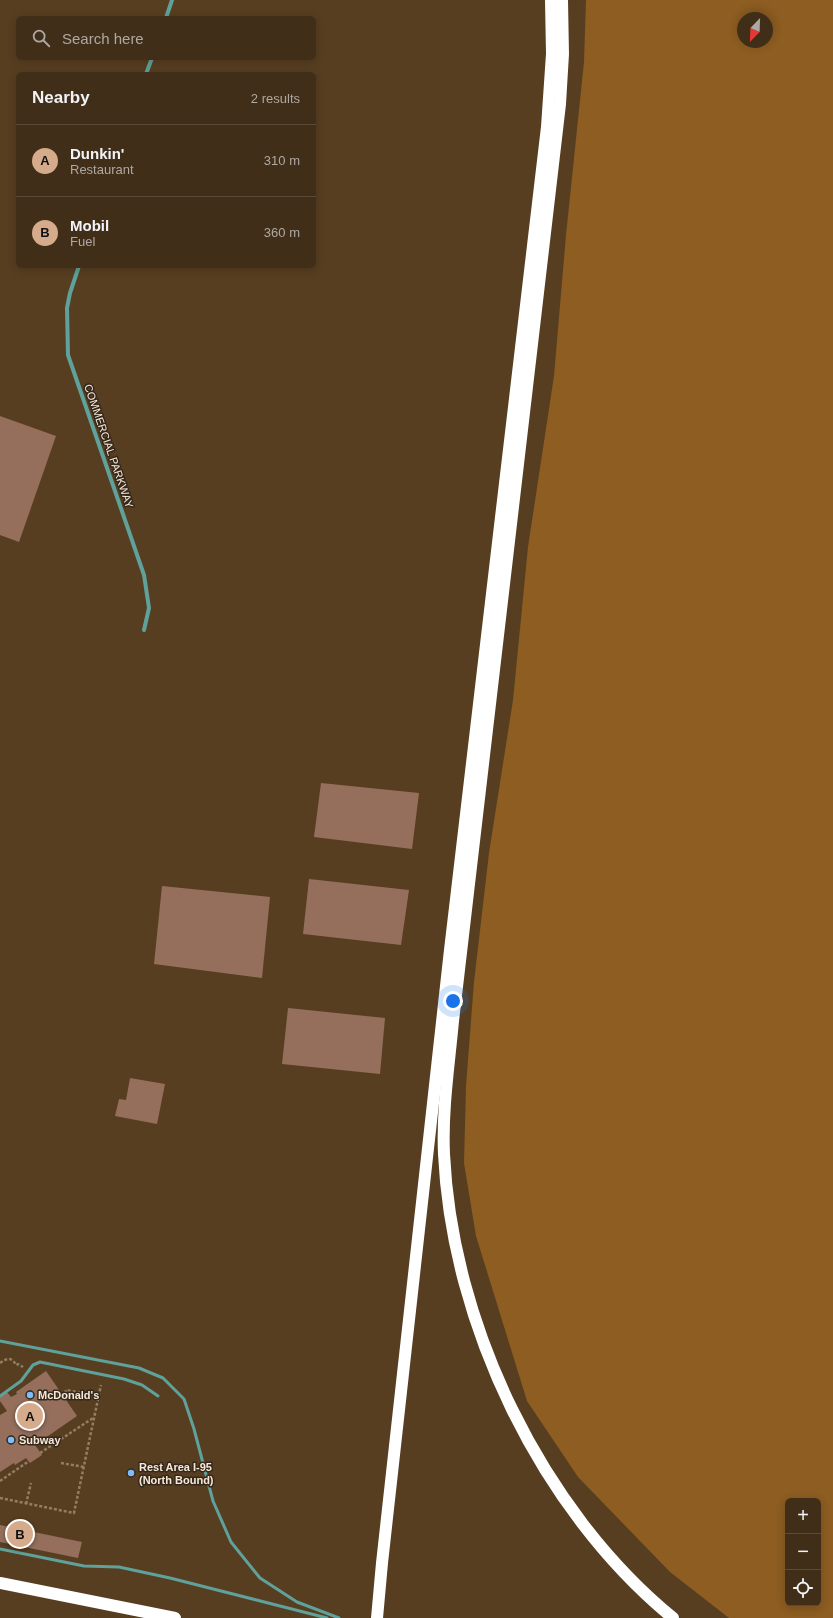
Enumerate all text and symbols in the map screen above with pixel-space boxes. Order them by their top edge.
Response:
north arrow [737,12,773,48]
search box [16,16,316,60]
icon: search [30,27,52,49]
text: Search here [62,30,144,47]
text: Nearby [32,88,90,107]
text: 2 results [251,91,300,106]
text: Dunkin' [70,145,124,162]
text: A [40,153,50,168]
text: 310 m [264,153,300,168]
text: Restaurant [70,162,134,177]
text: Mobil [70,217,109,234]
text: B [40,225,50,240]
text: 360 m [264,225,300,240]
text: Fuel [70,234,95,249]
street label: COMMERCIAL PARKWAY [82,382,136,510]
your location [443,991,463,1011]
place label: McDonald's [38,1389,99,1401]
marker: McDonald's [25,1390,35,1400]
pin: A [17,1401,43,1431]
place label: Subway [19,1434,61,1446]
marker: Subway [6,1435,16,1445]
place label: Rest Area I-95 (North Bound) [139,1461,214,1486]
marker: Rest Area I-95 (North Bound) [126,1468,136,1478]
map controls [785,1498,821,1606]
button: + [785,1498,821,1534]
pin: B [7,1519,33,1549]
button: − [785,1534,821,1570]
button: locate [785,1570,821,1606]

